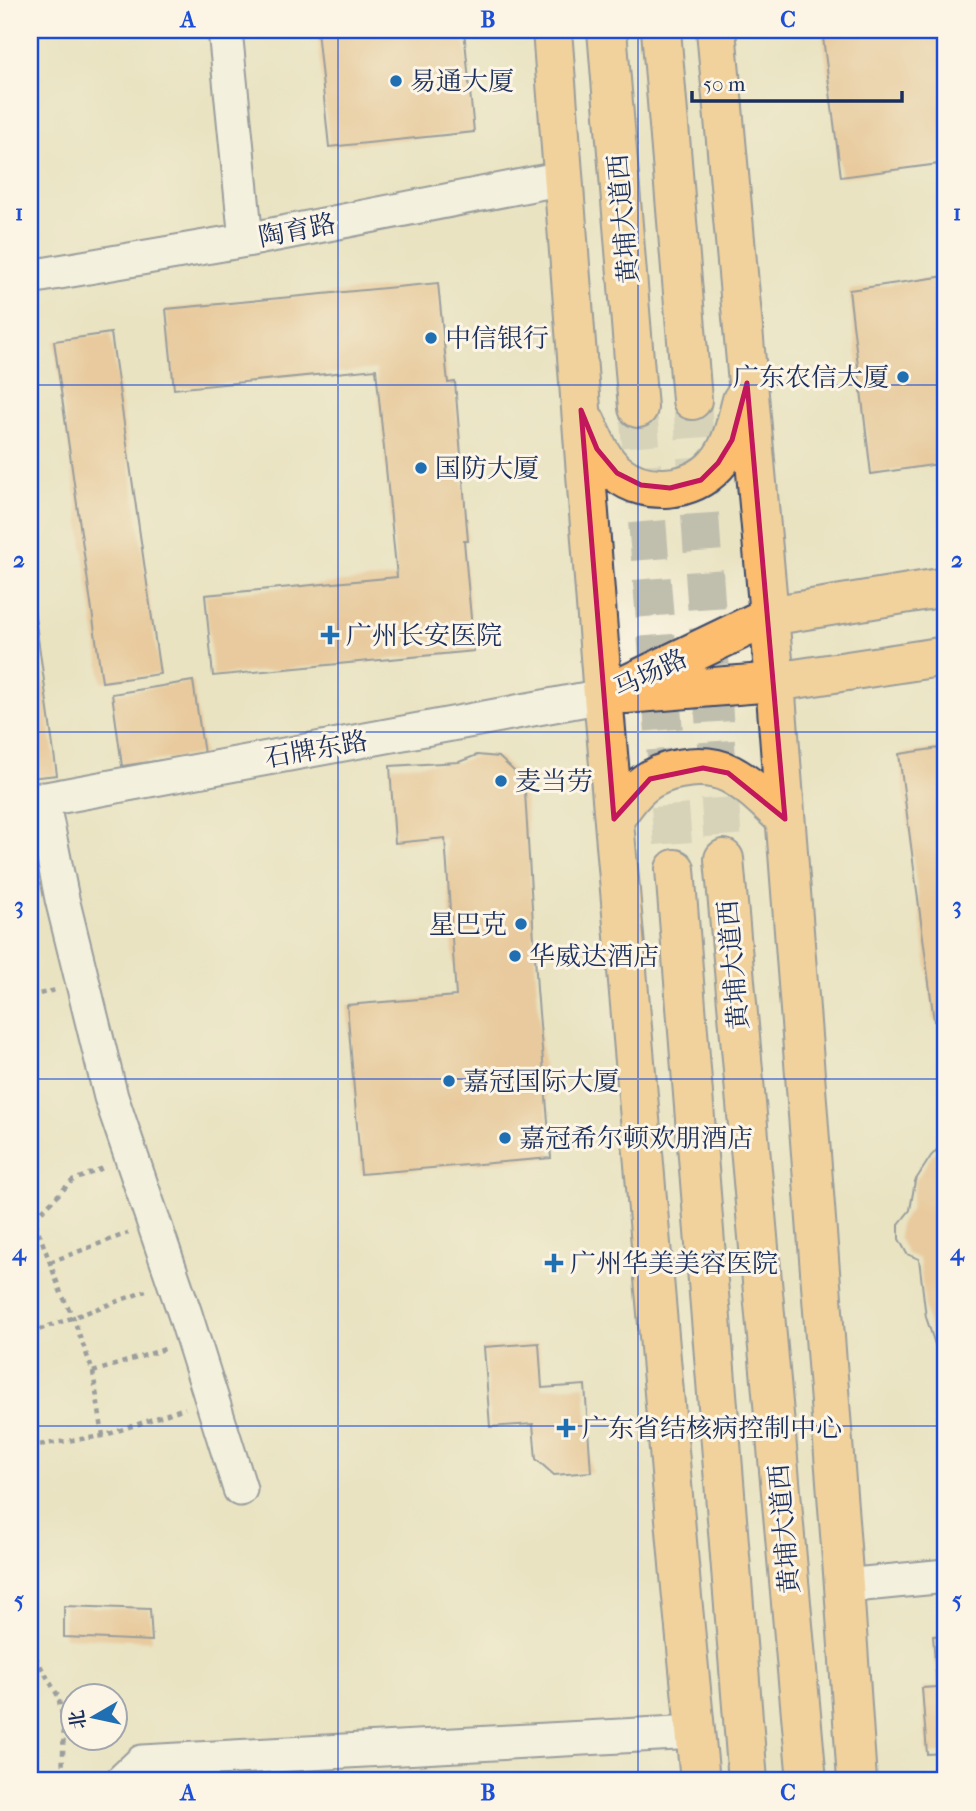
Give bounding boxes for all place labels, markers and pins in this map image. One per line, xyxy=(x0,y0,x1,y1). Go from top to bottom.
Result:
place label: 易通大厦 xyxy=(410,66,514,97)
marker: 易通大厦 xyxy=(388,73,404,89)
place label: 中信银行 xyxy=(445,323,549,354)
marker: 中信银行 xyxy=(423,330,439,346)
place label: 广东农信大厦 xyxy=(733,362,889,393)
marker: 广东农信大厦 xyxy=(895,369,911,385)
place label: 国防大厦 xyxy=(435,453,539,484)
marker: 国防大厦 xyxy=(413,460,429,476)
place label: 广州长安医院 xyxy=(346,620,502,651)
marker: 广州长安医院 xyxy=(320,625,340,645)
place label: 麦当劳 xyxy=(515,766,593,797)
marker: 麦当劳 xyxy=(493,773,509,789)
place label: 星巴克 xyxy=(429,909,507,940)
marker: 星巴克 xyxy=(513,916,529,932)
place label: 华威达酒店 xyxy=(529,941,659,972)
marker: 华威达酒店 xyxy=(507,948,523,964)
place label: 嘉冠国际大厦 xyxy=(463,1066,619,1097)
marker: 嘉冠国际大厦 xyxy=(441,1073,457,1089)
place label: 嘉冠希尔顿欢朋酒店 xyxy=(519,1123,753,1154)
marker: 嘉冠希尔顿欢朋酒店 xyxy=(497,1130,513,1146)
place label: 广州华美美容医院 xyxy=(570,1248,778,1279)
marker: 广州华美美容医院 xyxy=(544,1253,564,1273)
place label: 广东省结核病控制中心 xyxy=(582,1413,842,1444)
marker: 广东省结核病控制中心 xyxy=(556,1418,576,1438)

